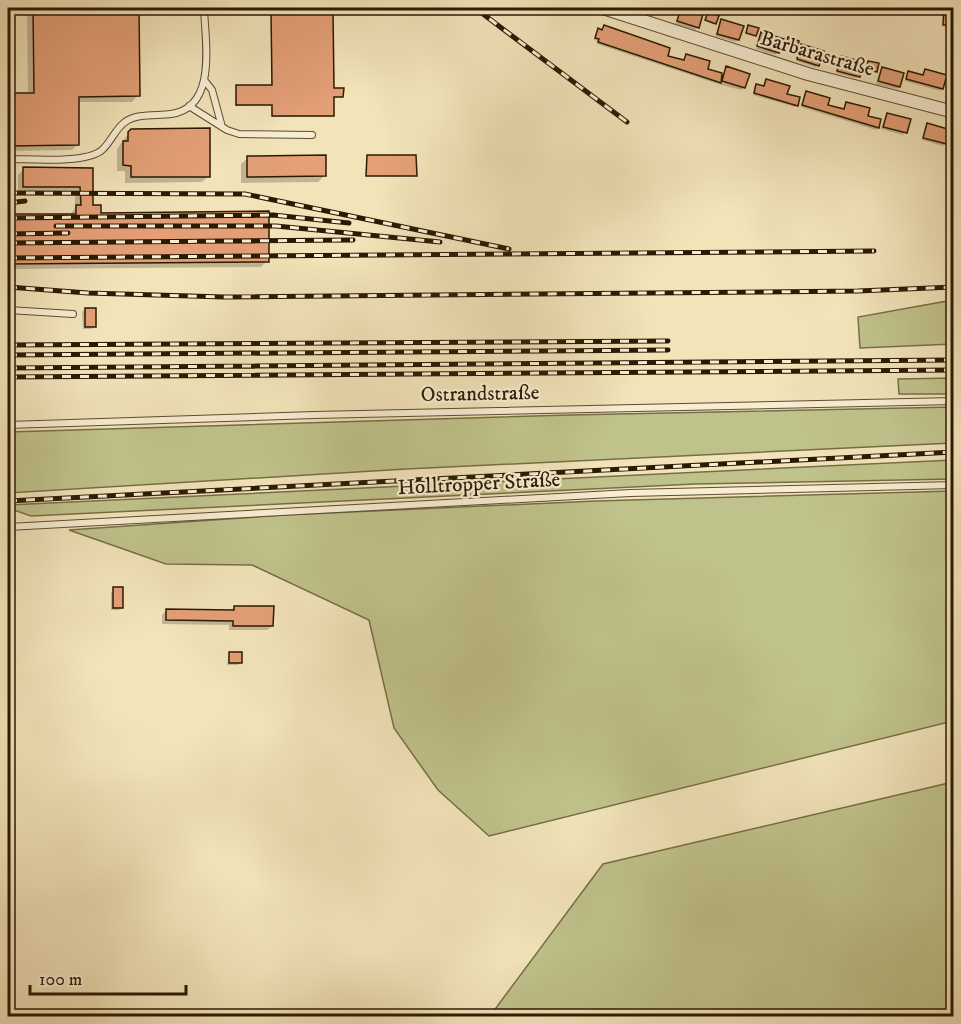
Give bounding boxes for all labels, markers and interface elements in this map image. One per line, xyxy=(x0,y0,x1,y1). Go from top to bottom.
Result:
street label: Barbarastraße xyxy=(757,25,877,83)
street label: Ostrandstraße xyxy=(420,380,540,408)
street label: Holltropper Straße xyxy=(397,467,561,501)
scale bar xyxy=(30,958,186,996)
text: 100 m xyxy=(39,969,82,991)

